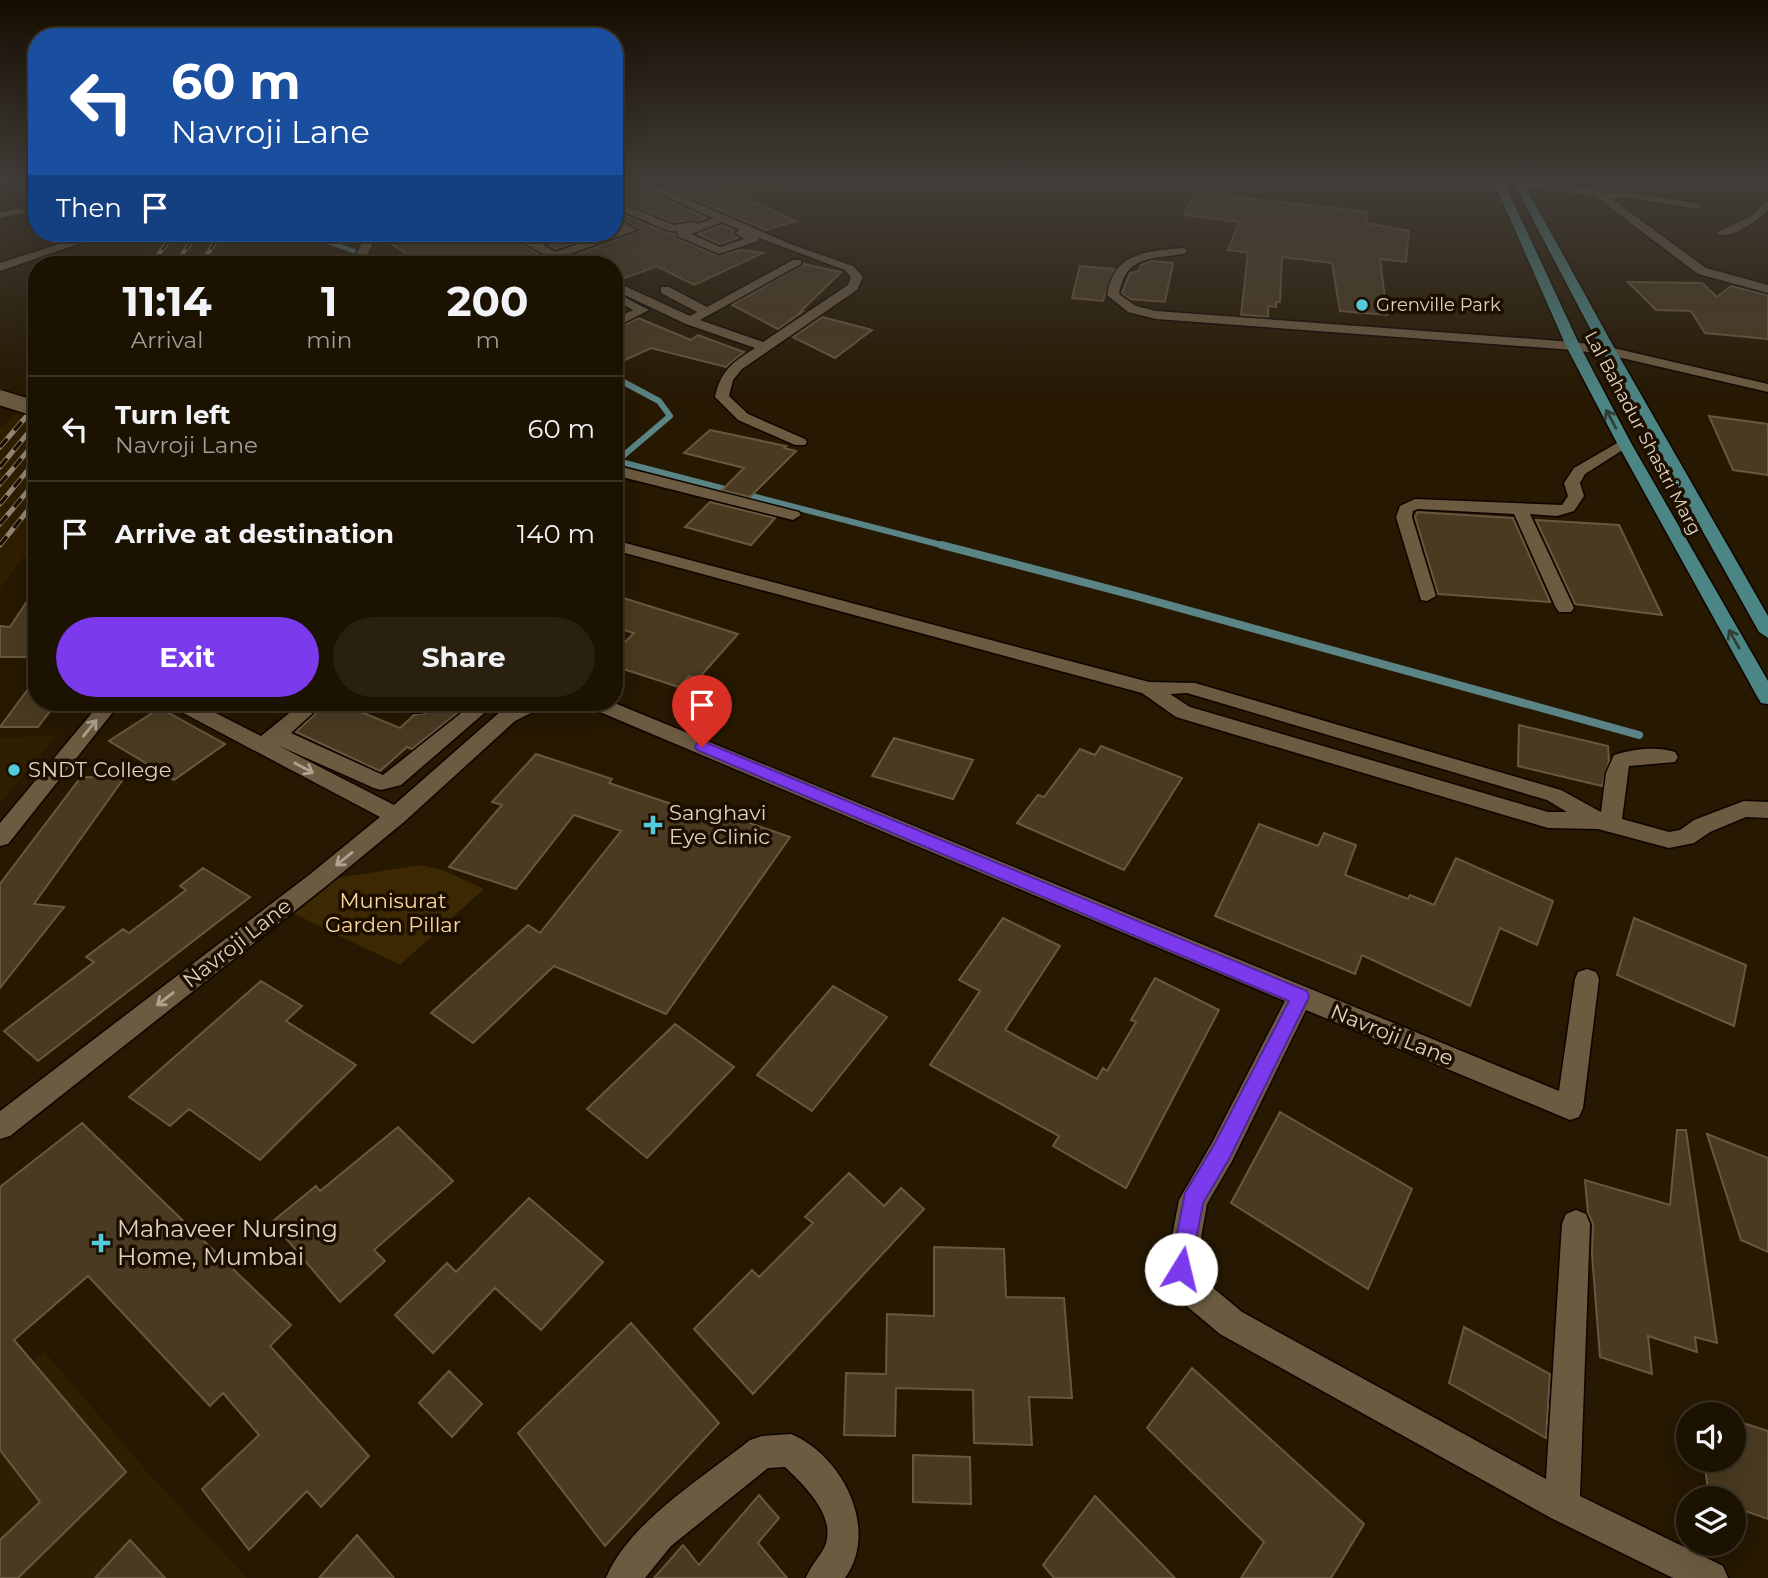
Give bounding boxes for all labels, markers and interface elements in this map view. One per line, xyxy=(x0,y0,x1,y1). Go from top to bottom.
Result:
text: 60 m xyxy=(171,52,301,111)
icon: left xyxy=(56,56,147,147)
text: Navroji Lane xyxy=(171,112,370,151)
icon: arrive xyxy=(136,189,174,227)
text: Then xyxy=(56,192,122,224)
text: 11:14 xyxy=(122,275,212,327)
text: 1 xyxy=(321,275,337,327)
text: 200 xyxy=(447,275,529,327)
place label: Grenville Park xyxy=(1376,294,1501,316)
marker: Grenville Park xyxy=(1354,297,1370,313)
text: Arrival xyxy=(131,326,203,354)
text: min xyxy=(306,326,352,354)
text: m xyxy=(475,326,500,354)
street label: Lal Bahadur Shastri Marg xyxy=(1580,327,1706,539)
text: Turn left xyxy=(115,399,231,431)
one-way arrow xyxy=(1604,409,1618,430)
icon: left xyxy=(56,410,94,448)
text: 60 m xyxy=(528,413,595,445)
text: Navroji Lane xyxy=(115,431,258,459)
icon: arrive xyxy=(56,515,94,553)
text: Arrive at destination xyxy=(115,518,394,550)
text: 140 m xyxy=(517,518,595,550)
button: Exit xyxy=(56,617,319,697)
button: Share xyxy=(333,617,595,697)
one-way arrow xyxy=(1727,629,1741,649)
pin xyxy=(672,675,732,747)
icon: arrive xyxy=(683,686,721,724)
one-way arrow xyxy=(82,720,97,738)
place label: SNDT College xyxy=(28,757,171,782)
marker: SNDT College xyxy=(6,762,22,778)
one-way arrow xyxy=(293,762,314,775)
place label: Sanghavi Eye Clinic xyxy=(669,800,770,849)
marker: Sanghavi Eye Clinic xyxy=(643,815,663,835)
one-way arrow xyxy=(335,851,353,866)
park label: Munisurat Garden Pillar xyxy=(325,888,461,937)
street label: Navroji Lane xyxy=(178,893,296,993)
one-way arrow xyxy=(156,992,174,1007)
street label: Navroji Lane xyxy=(1327,999,1457,1071)
place label: Mahaveer Nursing Home, Mumbai xyxy=(117,1214,338,1271)
position arrow xyxy=(1144,1232,1218,1306)
marker: Mahaveer Nursing Home, Mumbai xyxy=(91,1233,111,1253)
map controls xyxy=(1676,1402,1746,1556)
button: sound xyxy=(1676,1402,1746,1472)
button: layers xyxy=(1676,1486,1746,1556)

